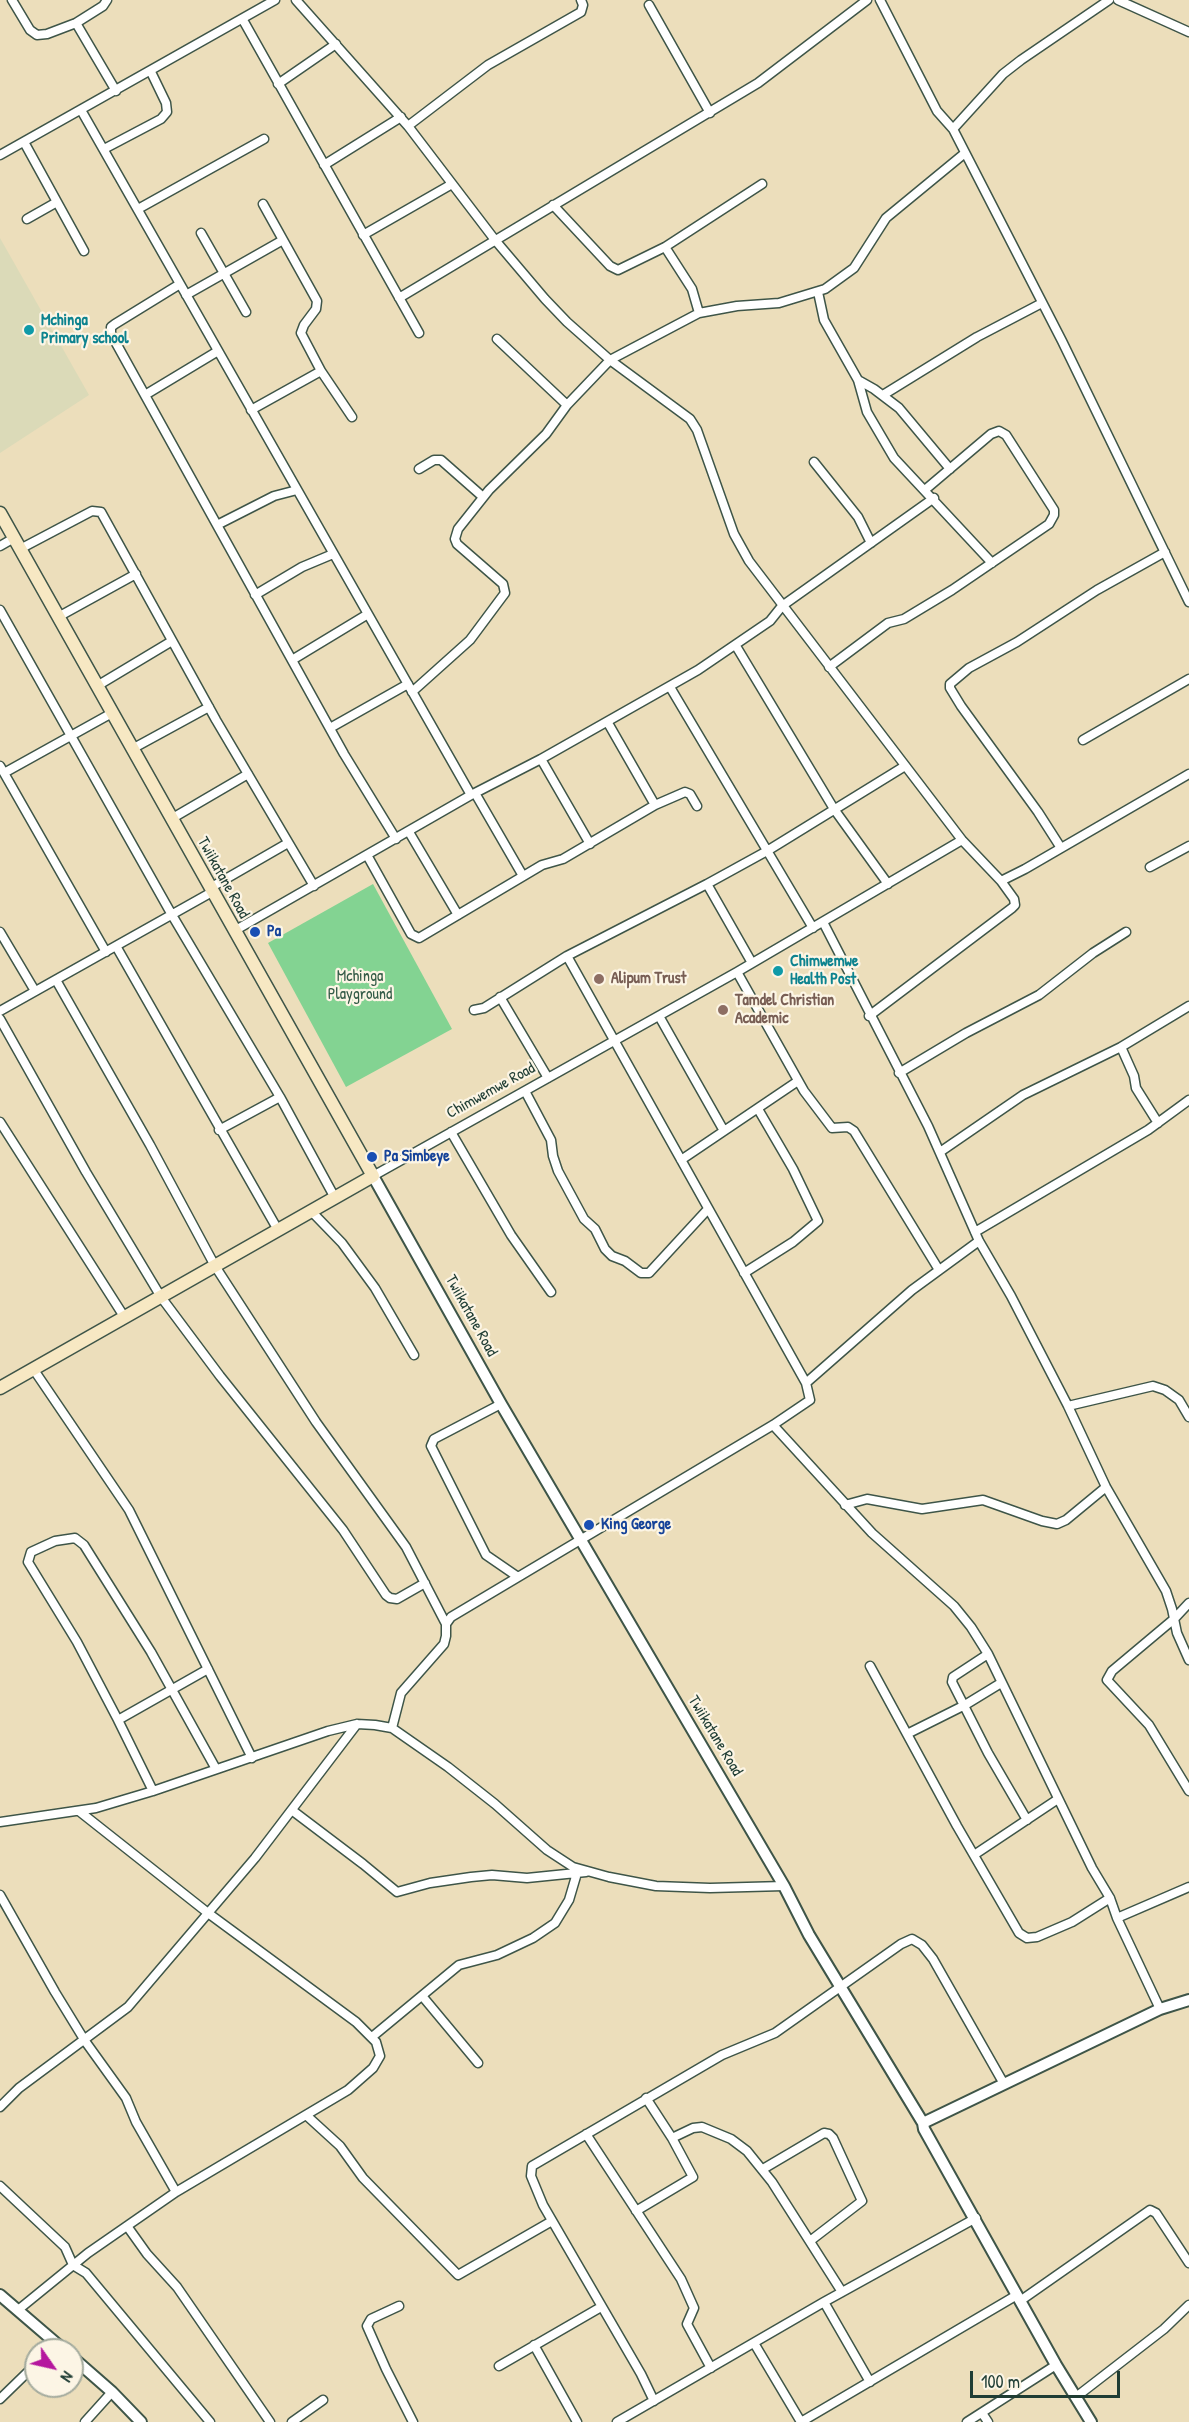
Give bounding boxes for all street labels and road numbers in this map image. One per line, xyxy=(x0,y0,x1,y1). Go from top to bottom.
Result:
street label: Twiikatane Road xyxy=(193,834,253,922)
street label: Chimwemwe Road xyxy=(443,1059,539,1123)
street label: Twiikatane Road xyxy=(441,1272,501,1360)
street label: Twiikatane Road xyxy=(684,1692,746,1780)

